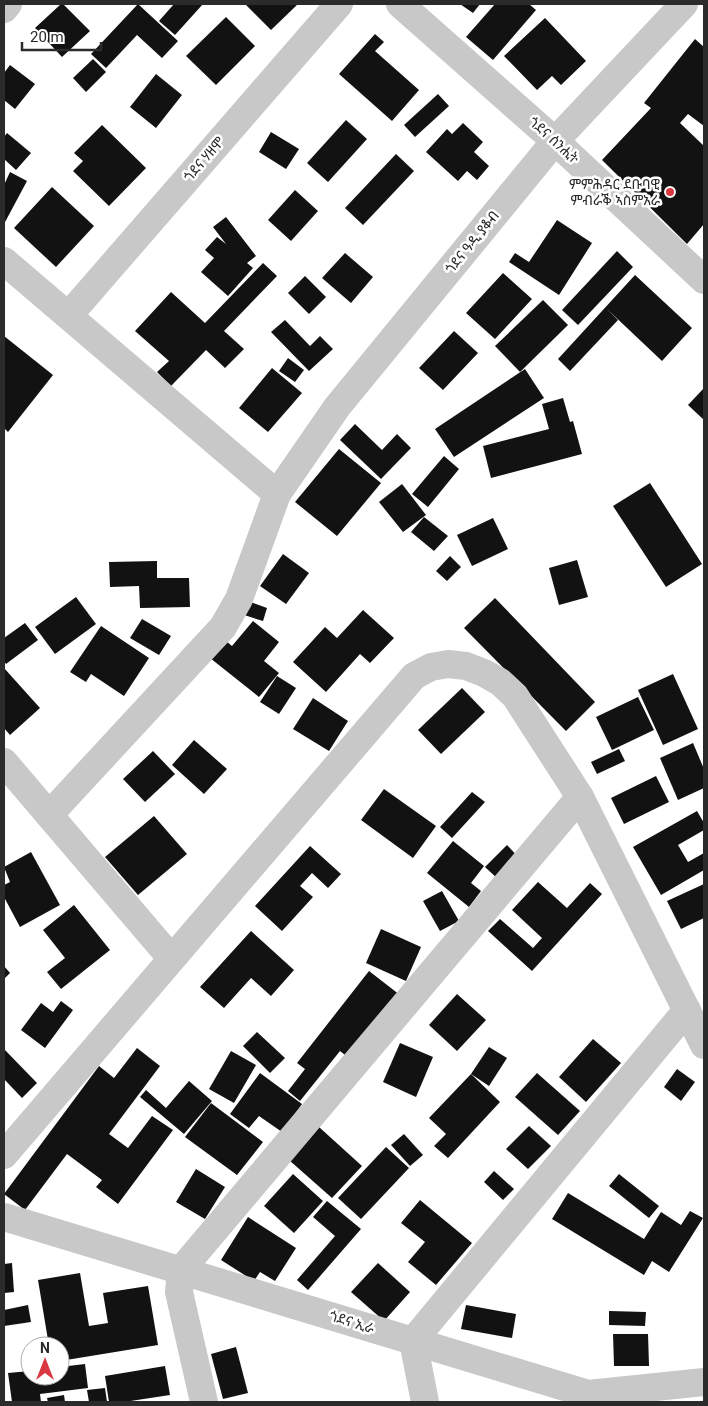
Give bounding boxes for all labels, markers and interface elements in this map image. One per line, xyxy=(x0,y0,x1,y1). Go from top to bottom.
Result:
scale bar xyxy=(22,20,101,52)
text: 20 m xyxy=(30,28,64,46)
street label: ጎደና ሰንሒት xyxy=(526,113,583,167)
street label: ጎደና ሃዘሞ xyxy=(180,134,228,184)
place label: ምምሕዳር ደቡባዊ ምብራቕ ኣስምአራ xyxy=(569,176,661,208)
marker: ምምሕዳር ደቡባዊ ምብራቕ ኣስምአራ xyxy=(664,186,676,198)
street label: ጎደና ዓዲ ያቆብ xyxy=(442,207,502,277)
street label: ጎደና ኢራ xyxy=(328,1308,377,1337)
north arrow xyxy=(20,1336,70,1386)
text: N xyxy=(40,1340,50,1356)

